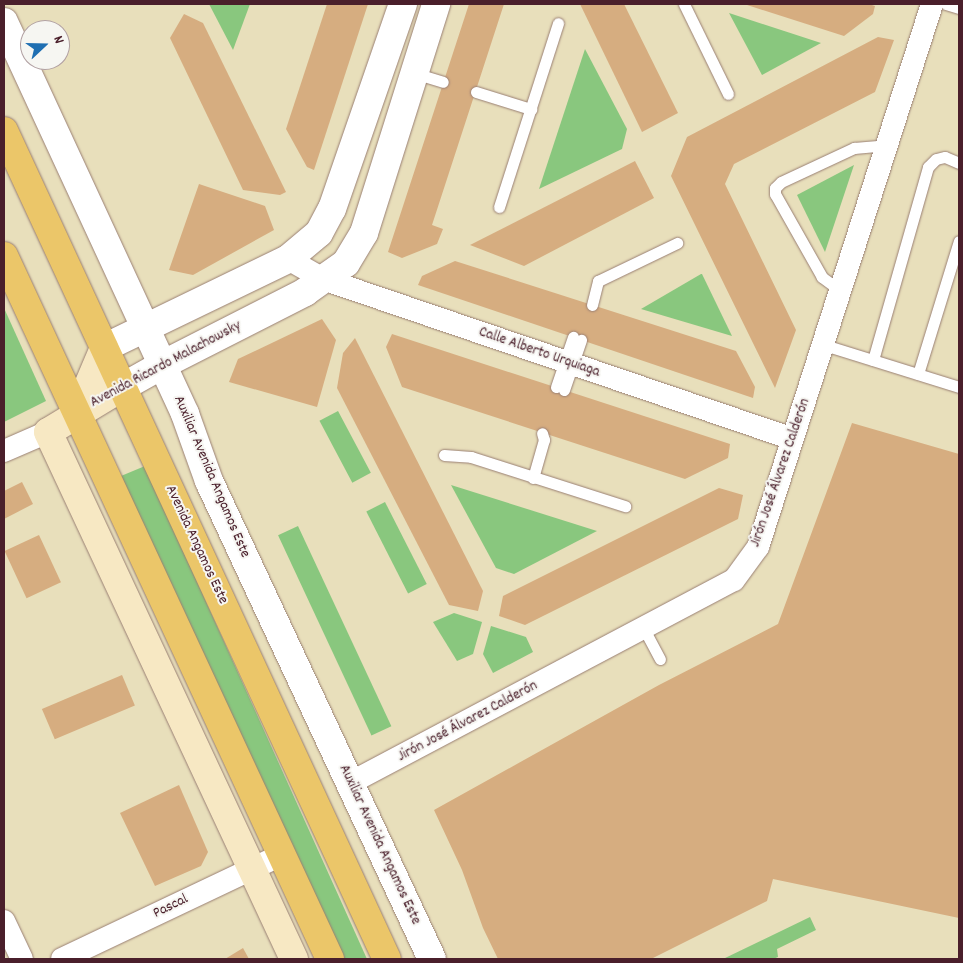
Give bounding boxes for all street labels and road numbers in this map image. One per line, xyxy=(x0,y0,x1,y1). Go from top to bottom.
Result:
street label: Avenida Ricardo Malachowsky xyxy=(87,318,245,412)
street label: Calle Alberto Urquiaga xyxy=(476,324,602,382)
street label: Auxiliar Avenida Angamos Este xyxy=(169,393,253,561)
street label: Jirón José Álvarez Calderón xyxy=(747,396,815,550)
street label: Avenida Angamos Este xyxy=(161,483,231,607)
street label: Jirón José Álvarez Calderón xyxy=(395,677,541,767)
street label: Auxiliar Avenida Angamos Este xyxy=(334,762,424,928)
street label: Pascal xyxy=(151,891,191,923)

